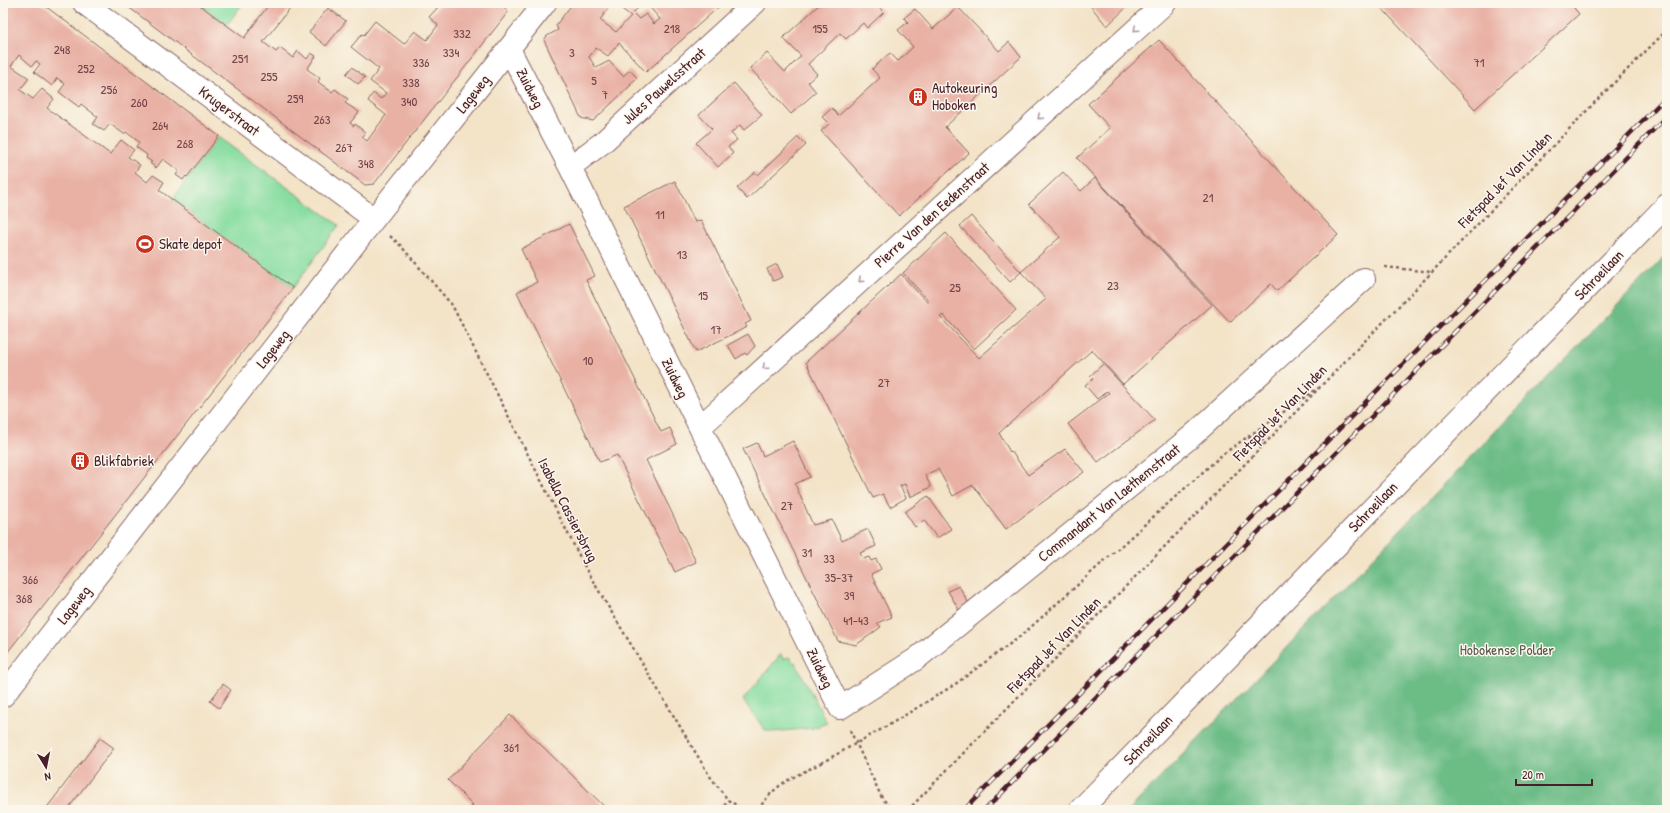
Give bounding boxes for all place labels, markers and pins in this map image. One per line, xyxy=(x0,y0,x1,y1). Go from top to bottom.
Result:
place label: Autokeuring Hoboken xyxy=(932,77,998,115)
building icon: Autokeuring Hoboken xyxy=(907,86,929,108)
sports icon: Skate depot xyxy=(134,233,156,255)
place label: Skate depot xyxy=(159,233,223,254)
building icon: Blikfabriek xyxy=(69,450,91,472)
place label: Blikfabriek xyxy=(94,450,154,471)

